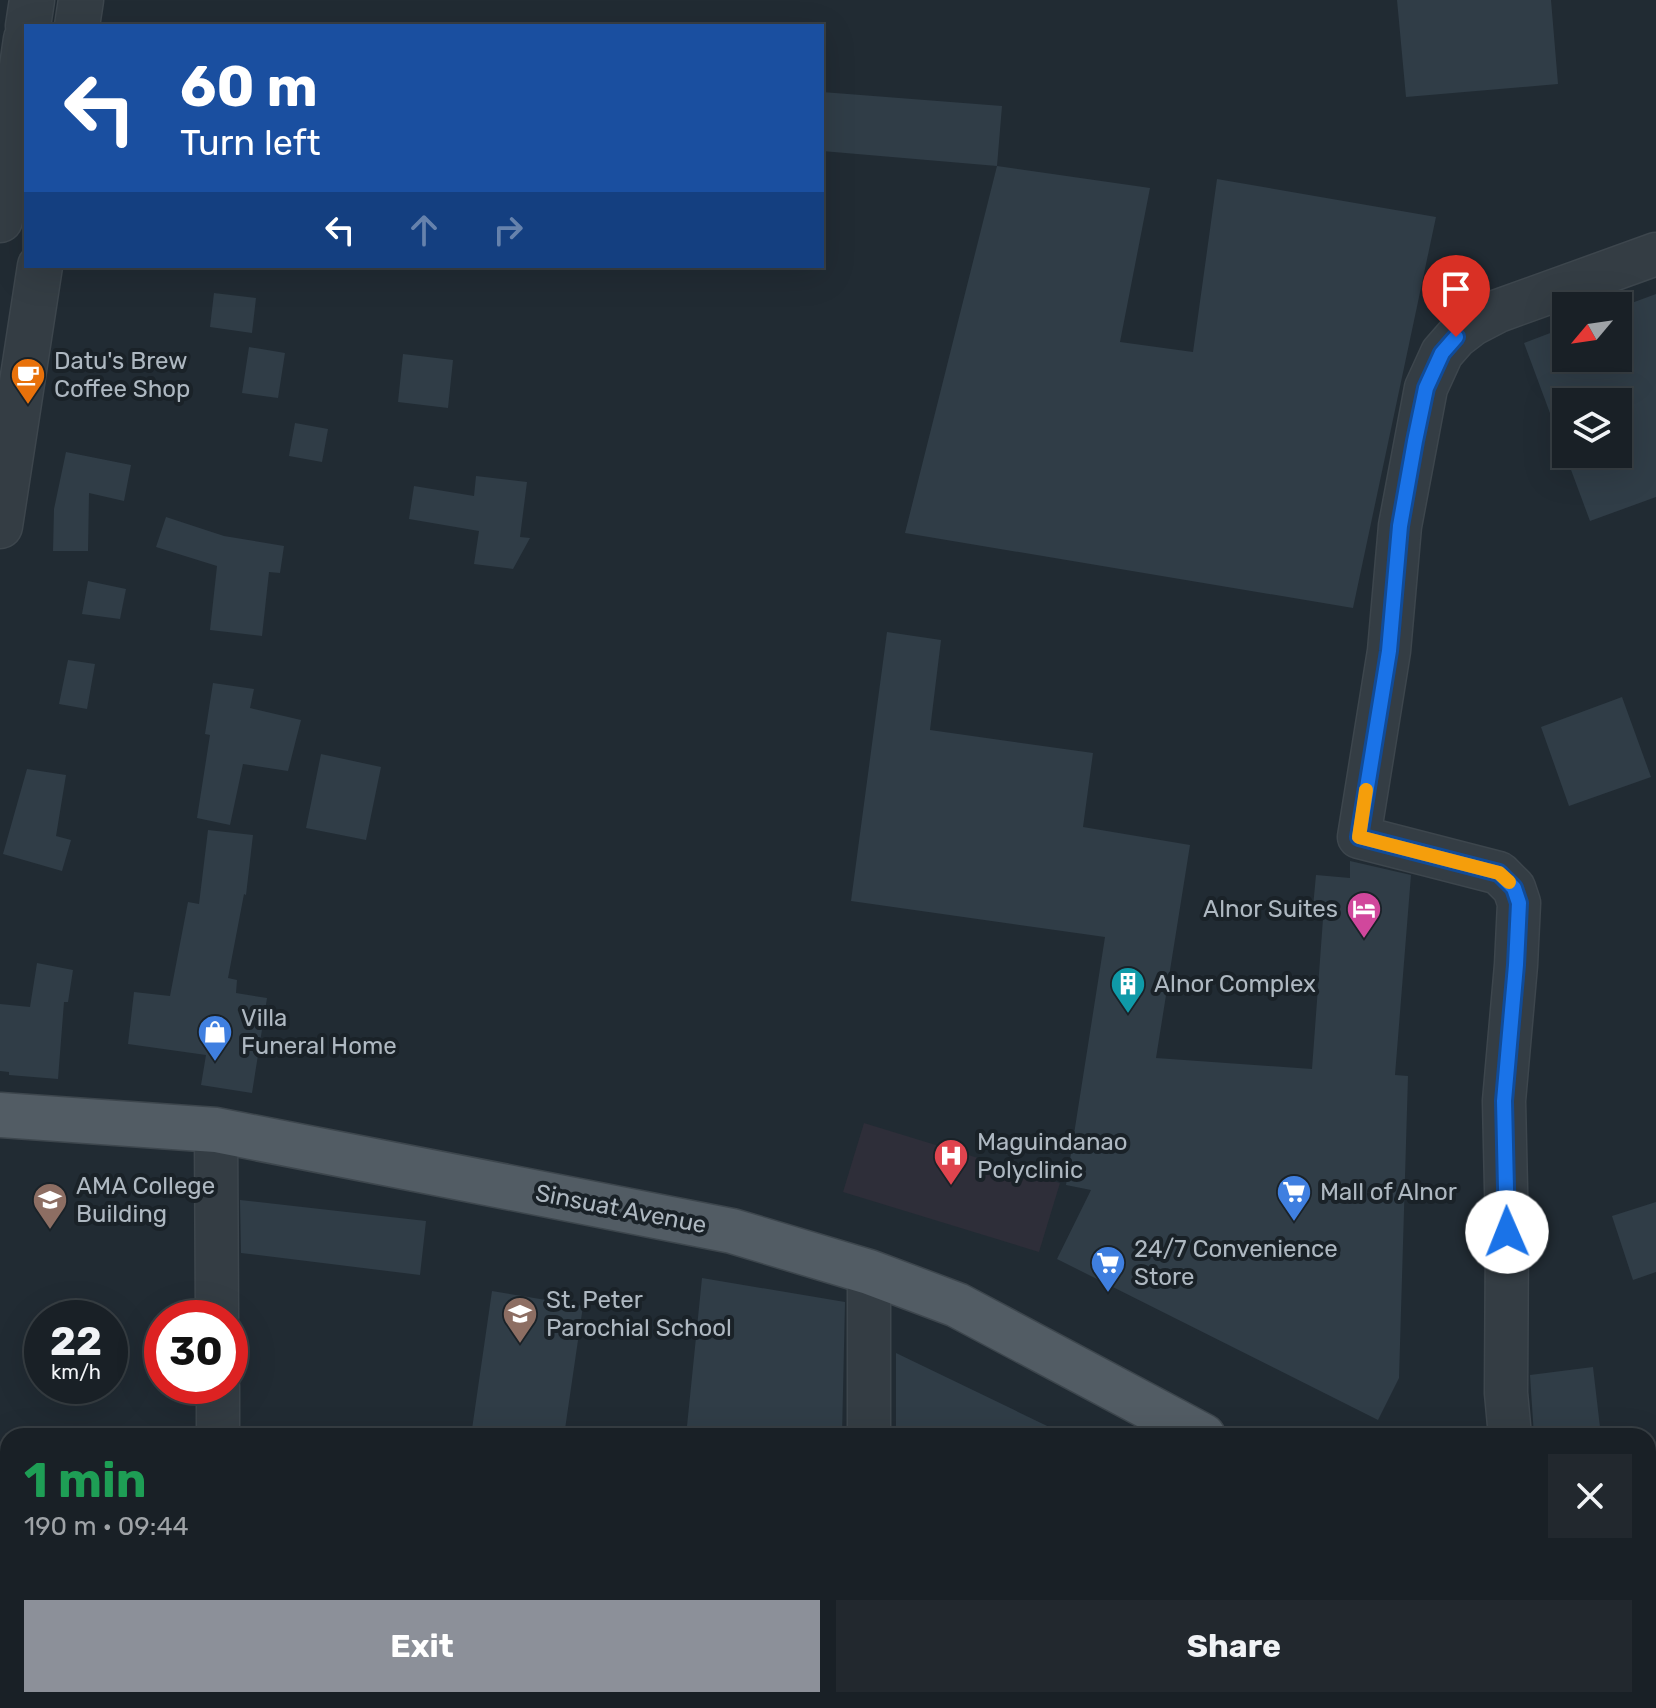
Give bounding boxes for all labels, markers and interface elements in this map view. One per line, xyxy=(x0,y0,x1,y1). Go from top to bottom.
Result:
text: 60 m xyxy=(180,54,318,120)
icon: left xyxy=(48,56,152,160)
text: Turn left xyxy=(180,121,321,164)
icon: left xyxy=(318,208,362,252)
icon: ahead xyxy=(402,208,446,252)
icon: right xyxy=(486,208,530,252)
pin xyxy=(1422,255,1490,337)
icon: arrive xyxy=(1434,267,1478,311)
north arrow xyxy=(1552,292,1632,372)
map controls xyxy=(1552,292,1632,468)
place label: Datu's Brew Coffee Shop xyxy=(54,347,190,403)
cafe icon: Datu's Brew Coffee Shop xyxy=(9,356,47,406)
button: layers xyxy=(1552,388,1632,468)
hotel icon: Alnor Suites xyxy=(1345,890,1383,940)
place label: Alnor Suites xyxy=(1203,895,1338,923)
building icon: Alnor Complex xyxy=(1109,965,1147,1015)
place label: Alnor Complex xyxy=(1154,970,1316,998)
place label: Villa Funeral Home xyxy=(241,1004,397,1060)
shop icon: Villa Funeral Home xyxy=(196,1013,234,1063)
place label: Maguindanao Polyclinic xyxy=(977,1128,1128,1184)
hospital icon: Maguindanao Polyclinic xyxy=(932,1137,970,1187)
place label: AMA College Building xyxy=(76,1172,215,1228)
supermarket icon: Mall of Alnor xyxy=(1275,1173,1313,1223)
place label: Mall of Alnor xyxy=(1320,1178,1457,1206)
street label: Sinsuat Avenue xyxy=(533,1179,709,1239)
school or university icon: AMA College Building xyxy=(31,1181,69,1231)
position arrow xyxy=(1465,1190,1549,1274)
place label: 24/7 Convenience Store xyxy=(1134,1235,1338,1291)
supermarket icon: 24/7 Convenience Store xyxy=(1089,1244,1127,1294)
place label: St. Peter Parochial School xyxy=(546,1286,732,1342)
school or university icon: St. Peter Parochial School xyxy=(501,1295,539,1345)
speed limit sign: 30 xyxy=(144,1300,248,1404)
text: 22 xyxy=(50,1318,102,1365)
text: km/h xyxy=(51,1360,101,1384)
text: 1 min xyxy=(24,1452,147,1509)
button: close xyxy=(1548,1454,1632,1538)
text: 190 m · 09:44 xyxy=(24,1511,189,1542)
button: Exit xyxy=(24,1600,820,1692)
button: Share xyxy=(836,1600,1632,1692)

